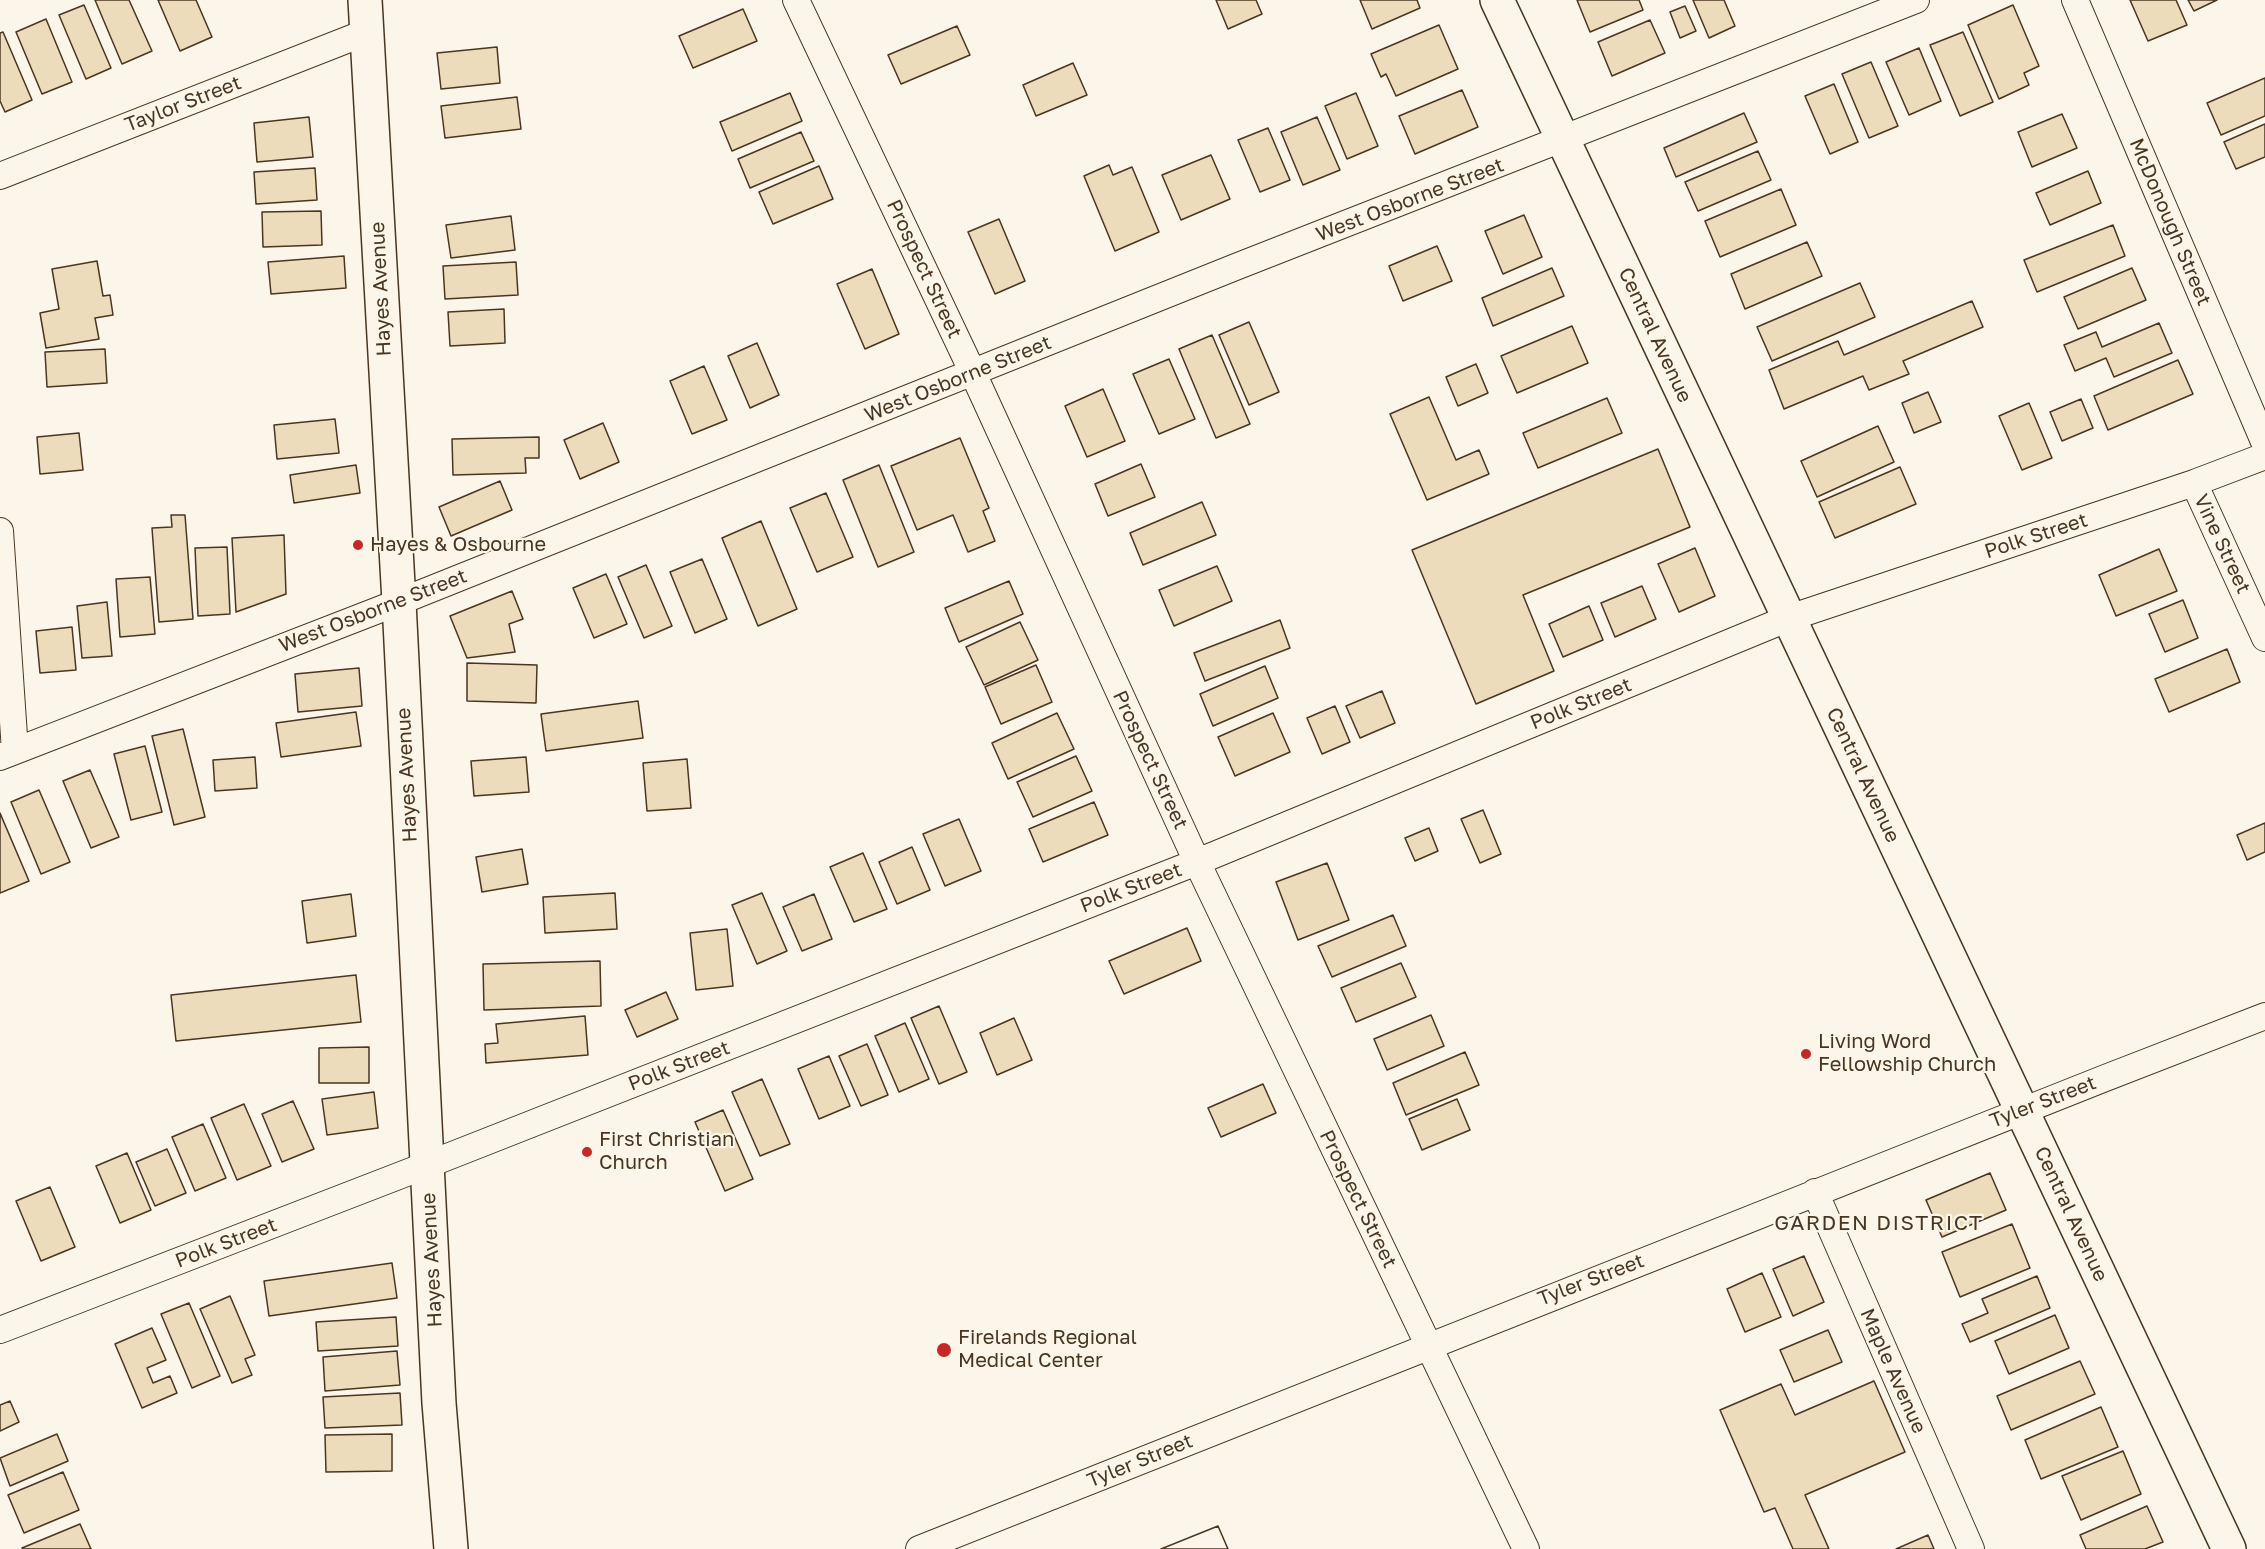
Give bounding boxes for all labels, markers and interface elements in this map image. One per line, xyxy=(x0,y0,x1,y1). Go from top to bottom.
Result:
street label: Taylor Street xyxy=(121,71,245,137)
street label: McDonough Street xyxy=(2124,135,2216,309)
street label: West Osborne Street xyxy=(1313,153,1507,247)
street label: Prospect Street xyxy=(881,196,967,342)
street label: Hayes Avenue xyxy=(365,221,397,357)
street label: Central Avenue xyxy=(1613,264,1697,406)
street label: West Osborne Street xyxy=(861,331,1055,427)
street label: Vine Street xyxy=(2189,491,2255,597)
street label: Polk Street xyxy=(1982,508,2090,564)
place label: Hayes & Osbourne xyxy=(370,533,546,557)
marker: Hayes & Osbourne xyxy=(351,538,365,552)
street label: West Osborne Street xyxy=(276,564,470,658)
street label: Polk Street xyxy=(1527,673,1635,735)
street label: Prospect Street xyxy=(1107,687,1193,833)
street label: Central Avenue xyxy=(1821,704,1905,846)
street label: Hayes Avenue xyxy=(391,707,423,843)
street label: Polk Street xyxy=(1077,858,1185,918)
place label: Living Word Fellowship Church xyxy=(1818,1030,1996,1077)
street label: Polk Street xyxy=(625,1036,733,1096)
marker: Living Word Fellowship Church xyxy=(1799,1047,1813,1061)
street label: Tyler Street xyxy=(1987,1071,2099,1133)
street label: Prospect Street xyxy=(1314,1126,1402,1272)
place label: First Christian Church xyxy=(599,1128,734,1175)
street label: Central Avenue xyxy=(2029,1143,2113,1285)
marker: First Christian Church xyxy=(580,1145,594,1159)
street label: Hayes Avenue xyxy=(416,1192,448,1328)
district label: GARDEN DISTRICT xyxy=(1774,1210,1984,1236)
street label: Polk Street xyxy=(172,1213,280,1273)
street label: Tyler Street xyxy=(1535,1249,1647,1311)
street label: Maple Avenue xyxy=(1855,1305,1931,1437)
place label: Firelands Regional Medical Center xyxy=(958,1326,1137,1373)
marker: Firelands Regional Medical Center xyxy=(935,1341,953,1359)
street label: Tyler Street xyxy=(1084,1429,1196,1493)

